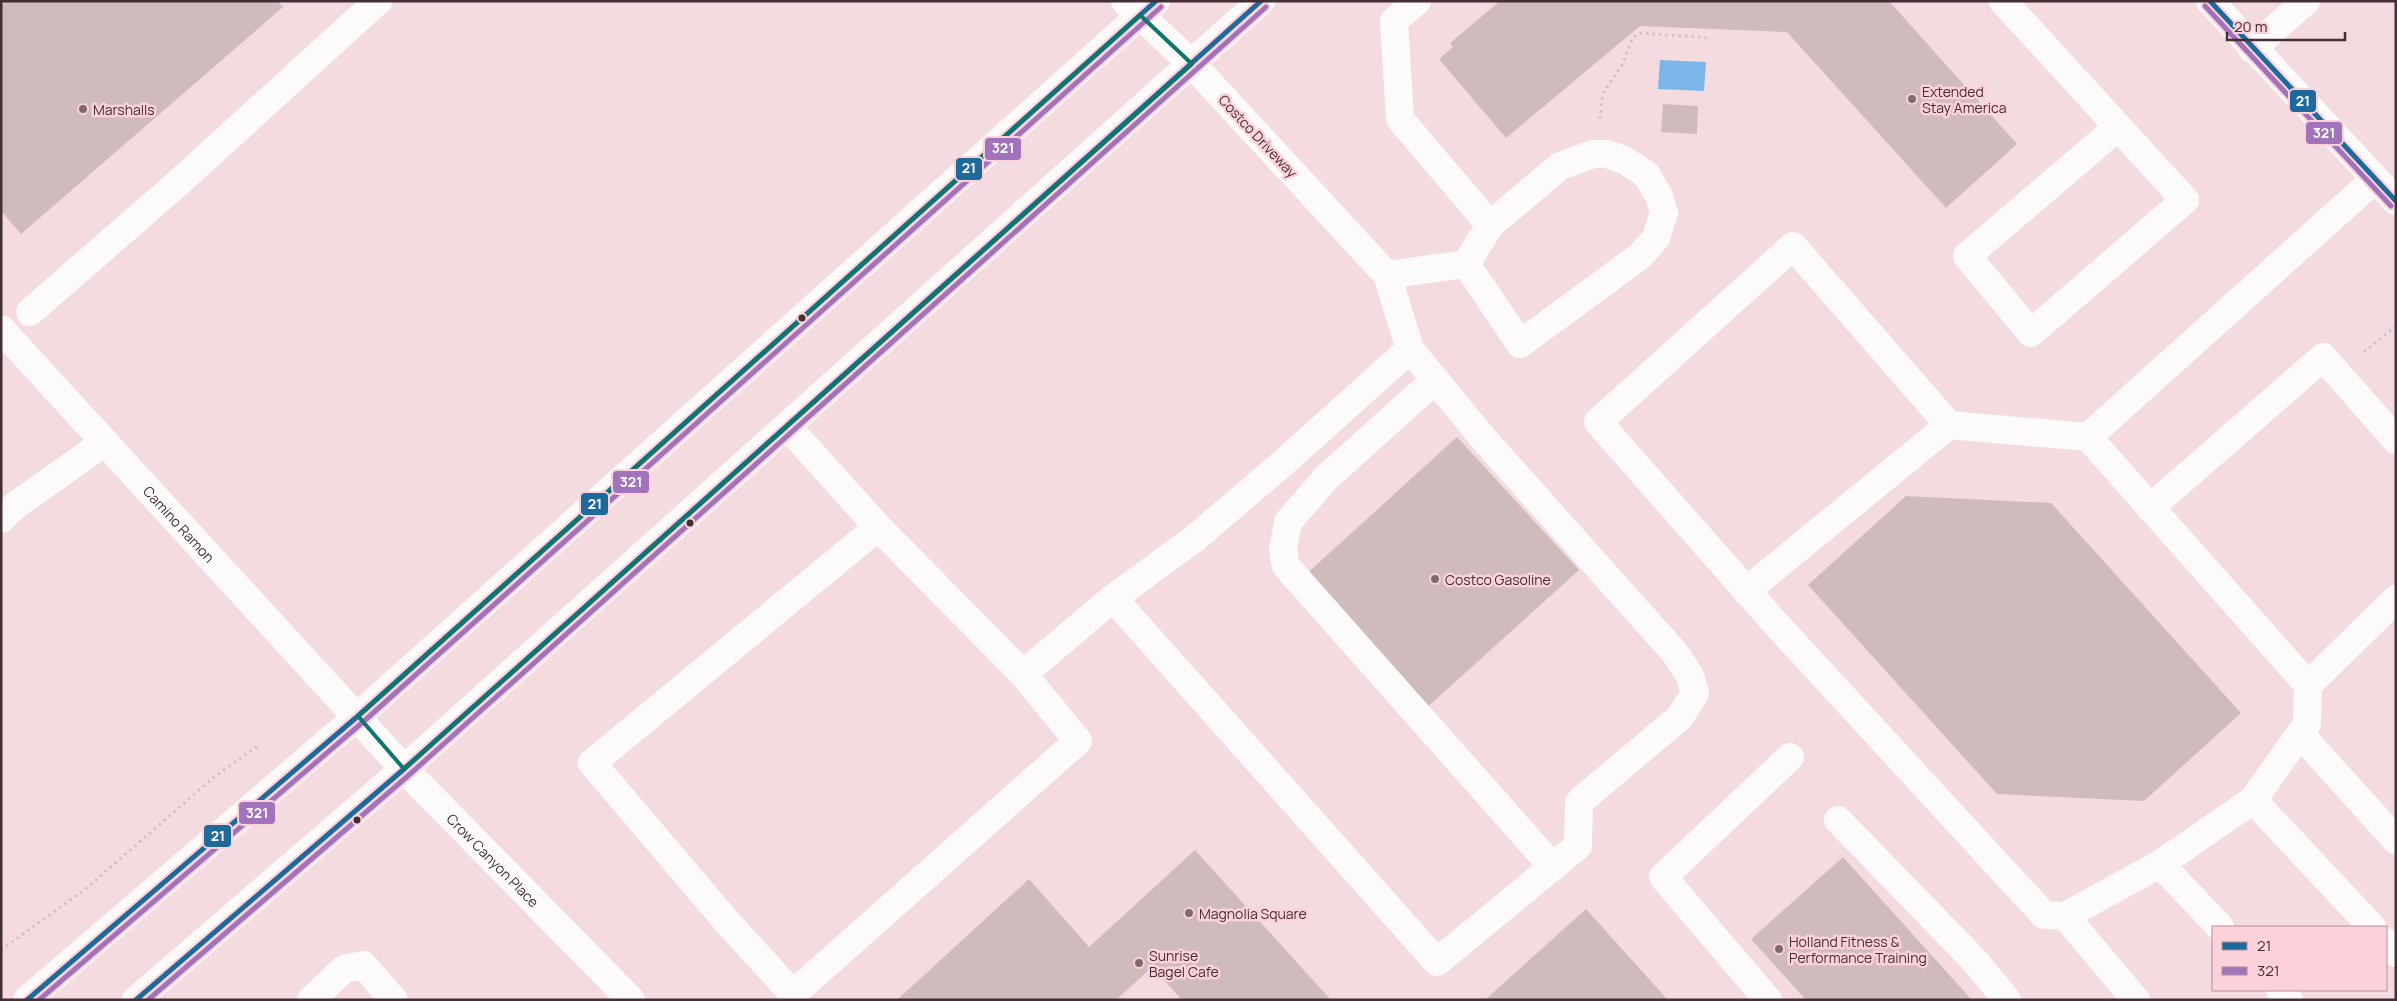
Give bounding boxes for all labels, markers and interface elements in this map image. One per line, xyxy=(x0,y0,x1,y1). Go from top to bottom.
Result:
scale bar xyxy=(2227,10,2344,42)
text: 20 m xyxy=(2234,16,2267,37)
place label: Extended Stay America xyxy=(1922,82,2006,117)
line badge: 21 xyxy=(2289,89,2317,113)
street label: Costco Driveway xyxy=(1215,90,1302,182)
text: 21 xyxy=(2296,91,2310,110)
marker: Extended Stay America xyxy=(1906,93,1918,105)
place label: Marshalls xyxy=(93,100,155,119)
marker: Marshalls xyxy=(77,103,89,115)
line badge: 321 xyxy=(2305,121,2343,145)
text: 321 xyxy=(2313,123,2335,142)
line badge: 321 xyxy=(984,137,1022,161)
text: 321 xyxy=(992,138,1014,157)
line badge: 21 xyxy=(955,157,983,181)
text: 21 xyxy=(962,158,976,177)
unlabelled marker xyxy=(797,313,807,323)
line badge: 321 xyxy=(612,470,650,494)
text: 321 xyxy=(620,472,642,491)
street label: Camino Ramon xyxy=(139,481,219,566)
line badge: 21 xyxy=(580,492,609,516)
text: 21 xyxy=(588,494,602,513)
unlabelled marker xyxy=(685,518,695,528)
place label: Costco Gasoline xyxy=(1445,570,1551,589)
marker: Costco Gasoline xyxy=(1429,573,1441,585)
line badge: 321 xyxy=(238,801,276,825)
text: 321 xyxy=(246,803,268,822)
street label: Crow Canyon Place xyxy=(443,809,544,911)
unlabelled marker xyxy=(352,815,362,825)
line badge: 21 xyxy=(203,824,232,848)
text: 21 xyxy=(211,826,225,845)
place label: Magnolia Square xyxy=(1199,904,1307,923)
marker: Magnolia Square xyxy=(1183,907,1195,919)
legend xyxy=(2212,926,2387,991)
place label: Holland Fitness & Performance Training xyxy=(1789,932,1927,967)
text: 21 xyxy=(2257,935,2271,956)
marker: Holland Fitness & Performance Training xyxy=(1773,943,1785,955)
place label: Sunrise Bagel Cafe xyxy=(1149,946,1219,981)
marker: Sunrise Bagel Cafe xyxy=(1133,957,1145,969)
text: 321 xyxy=(2257,960,2280,981)

